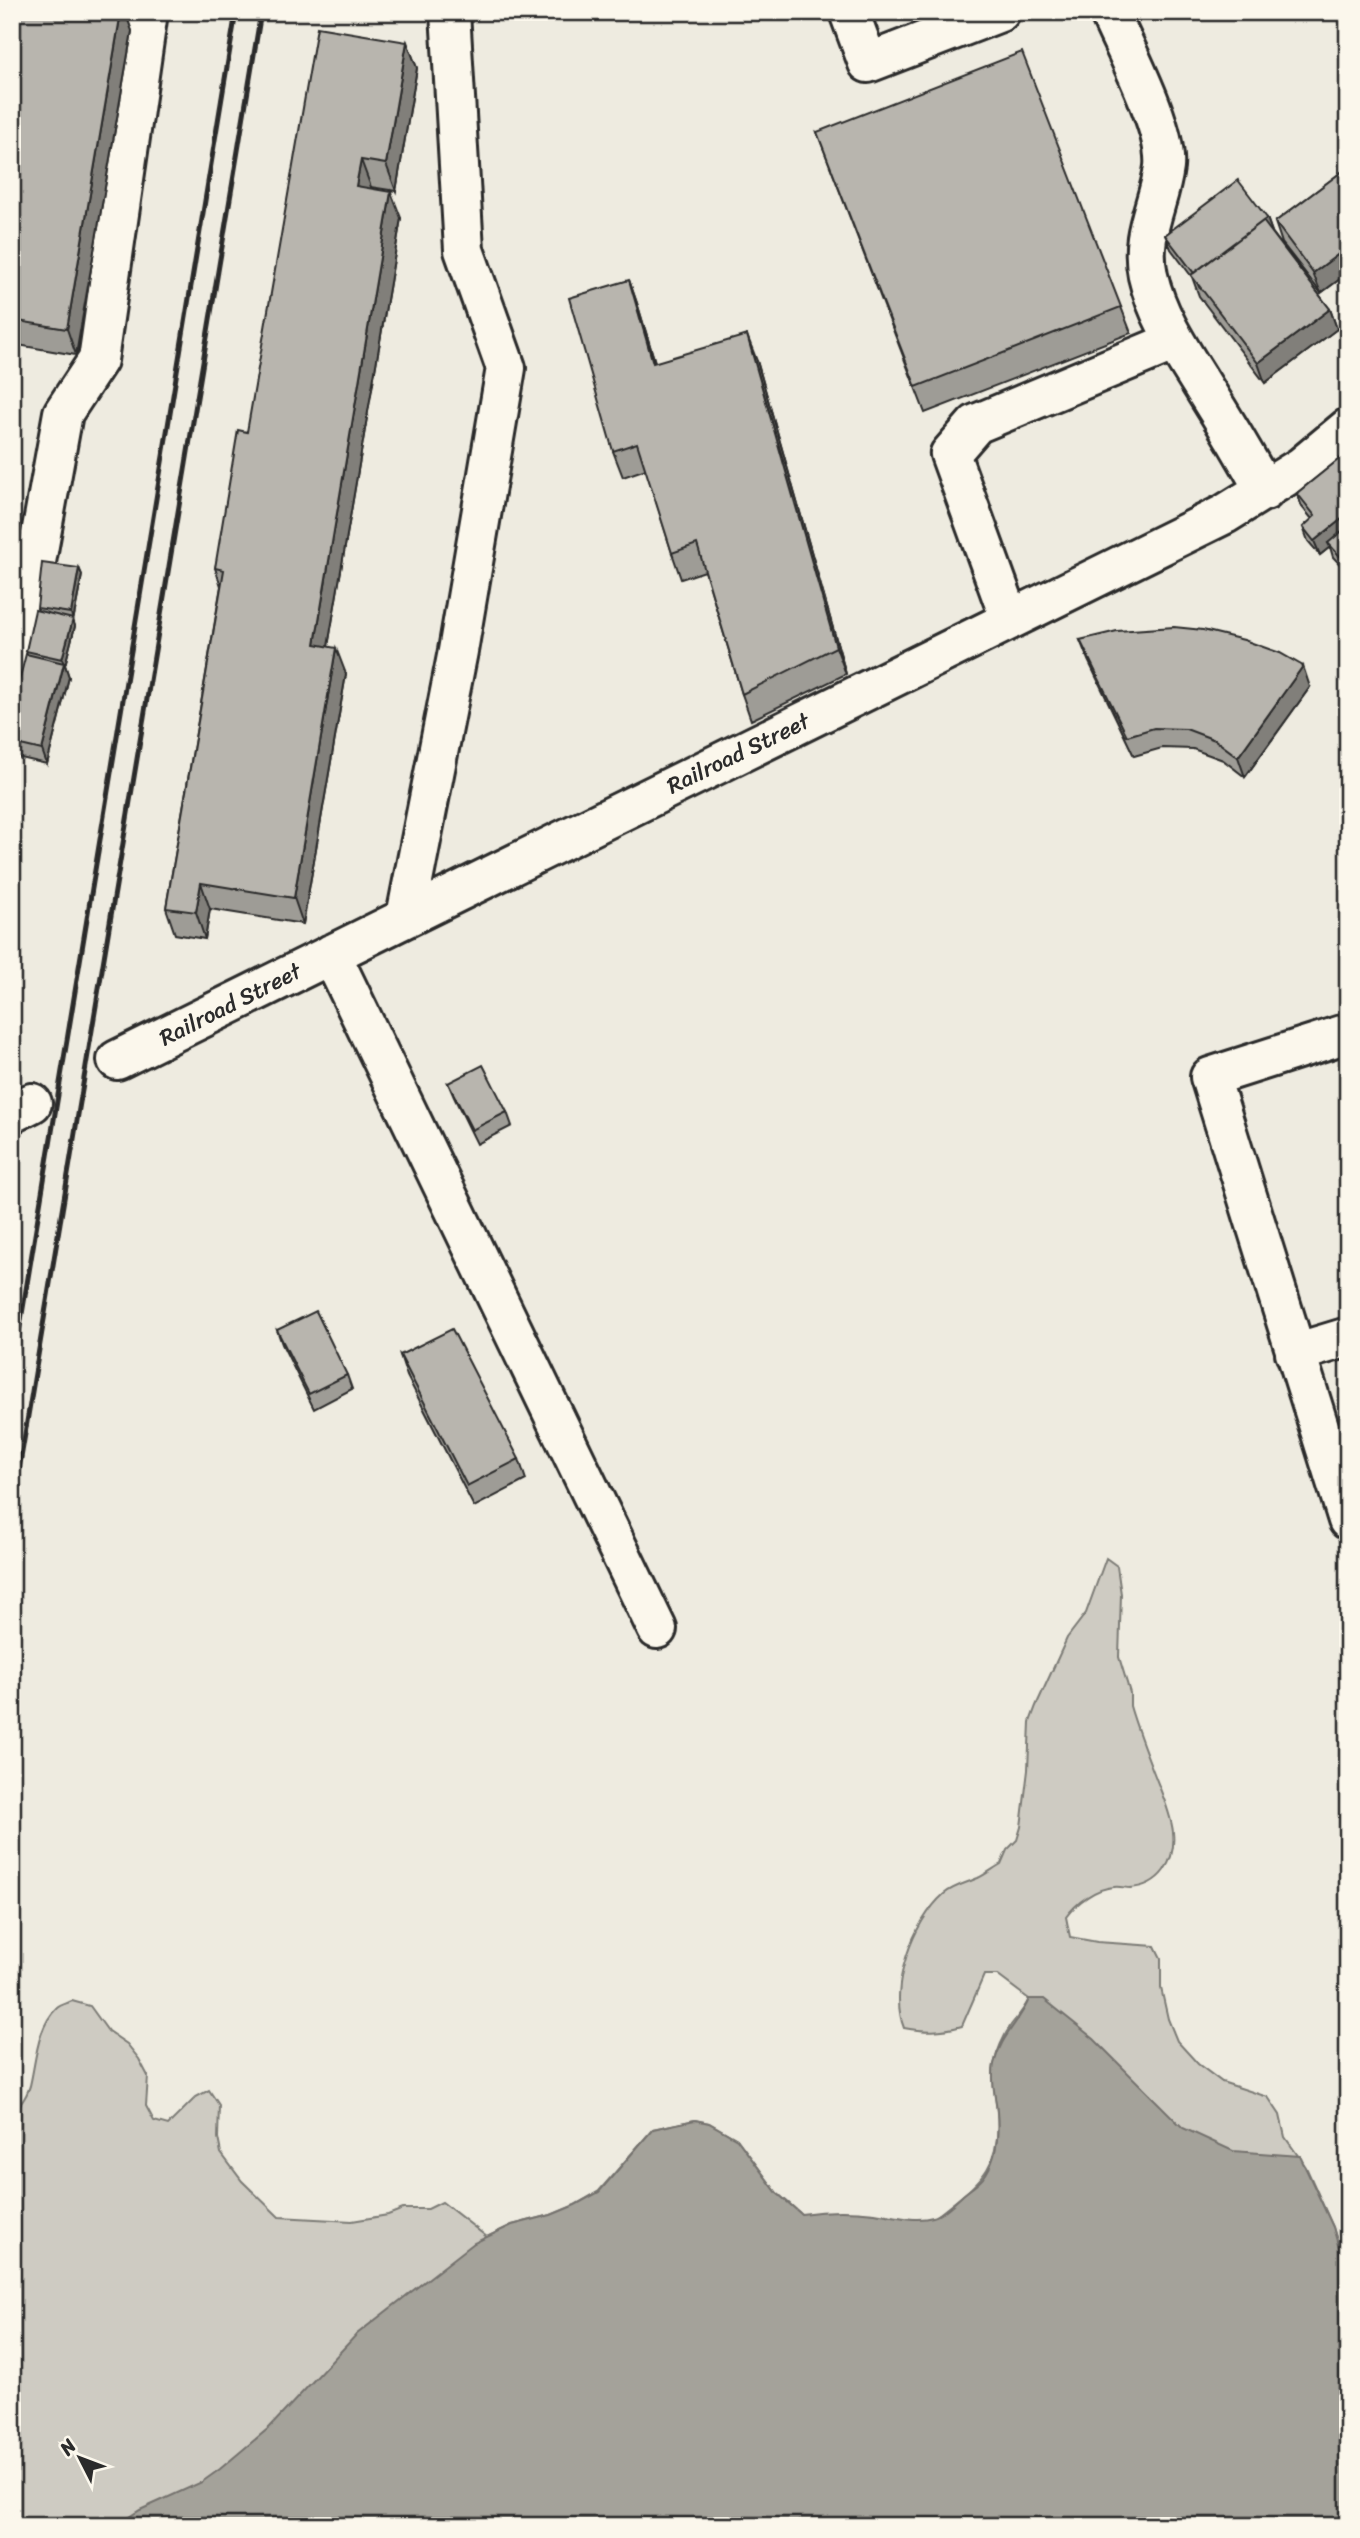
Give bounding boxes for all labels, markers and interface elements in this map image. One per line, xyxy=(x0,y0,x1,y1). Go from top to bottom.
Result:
street label: Railroad Street xyxy=(660,700,818,806)
street label: Railroad Street xyxy=(152,950,310,1058)
north arrow xyxy=(46,2422,116,2492)
text: N xyxy=(50,2430,85,2464)

